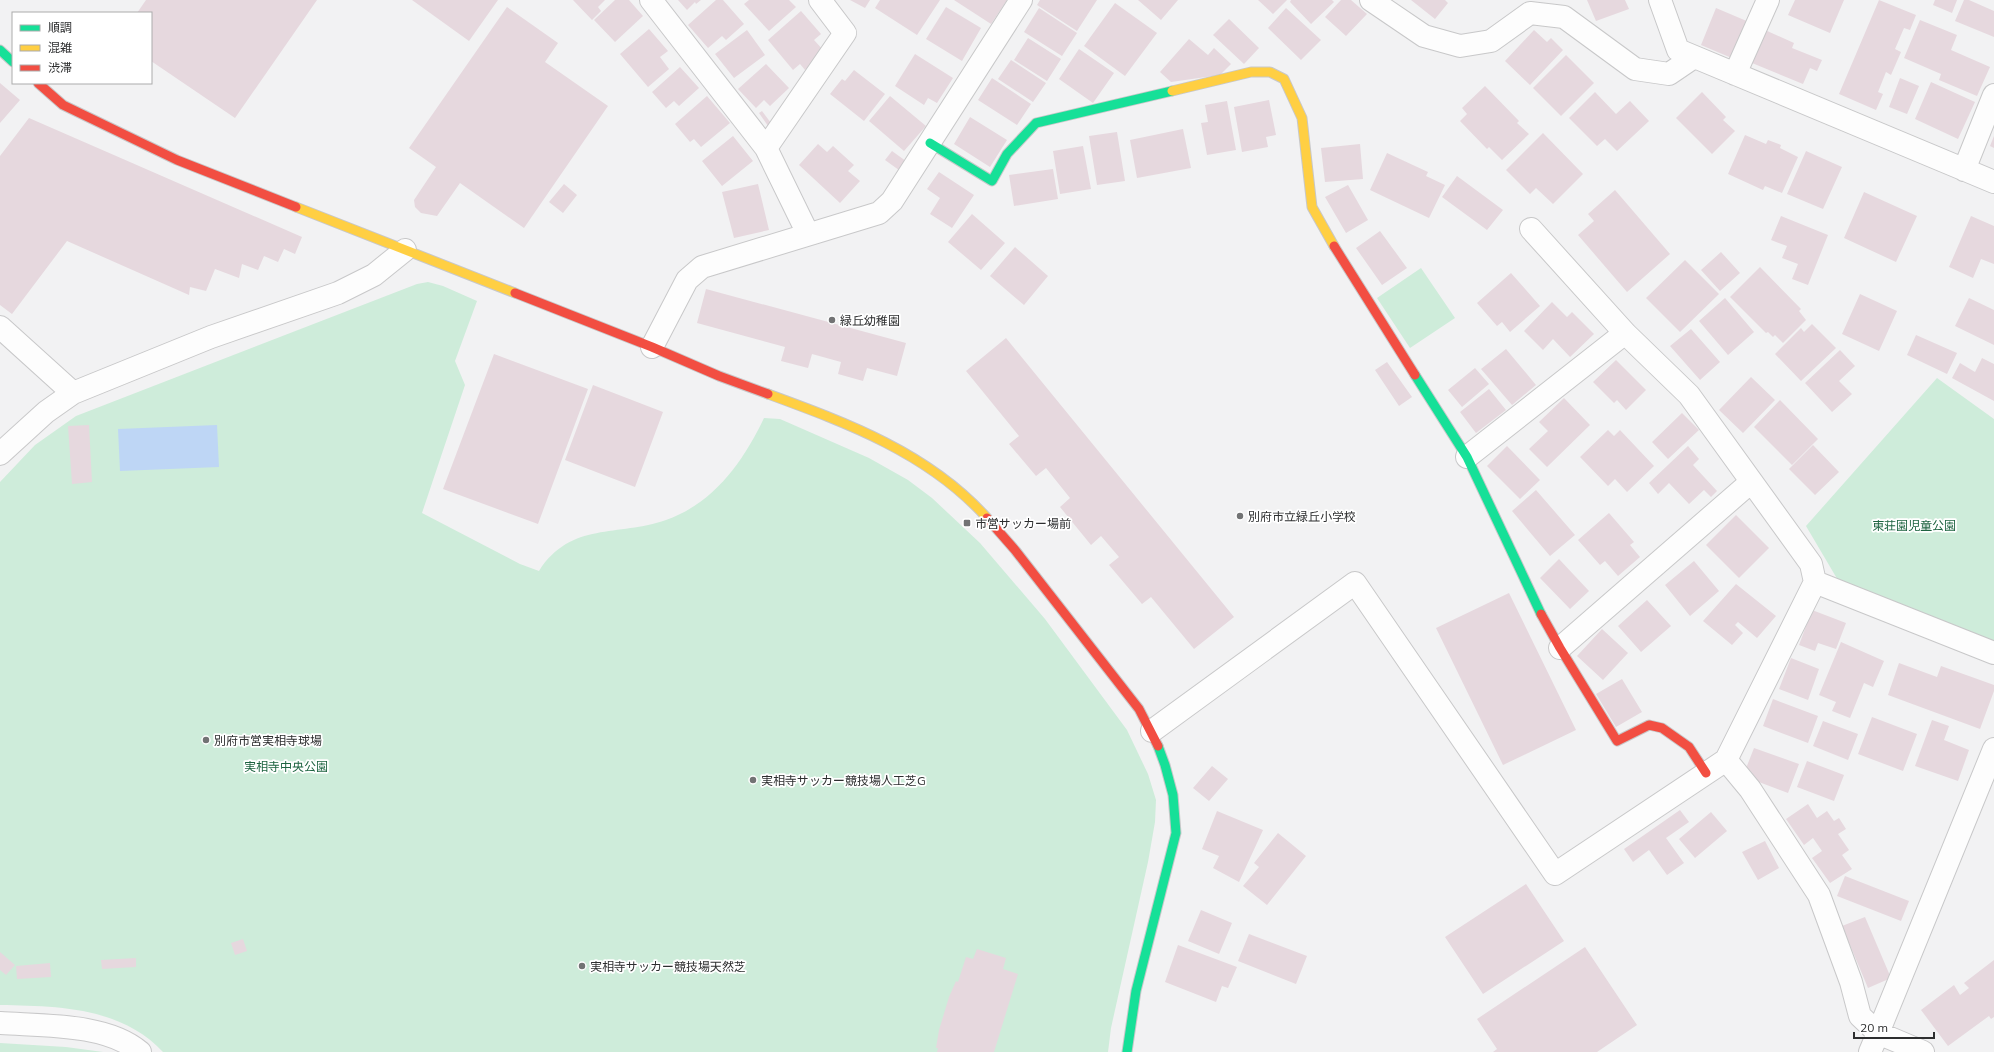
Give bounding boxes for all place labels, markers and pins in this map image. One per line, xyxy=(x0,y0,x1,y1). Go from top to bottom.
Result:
place label: 緑丘幼稚園 xyxy=(840,313,900,328)
marker: 緑丘幼稚園 xyxy=(827,315,837,325)
place label: 別府市立緑丘小学校 xyxy=(1248,509,1356,524)
marker: 別府市立緑丘小学校 xyxy=(1235,511,1245,521)
place label: 市営サッカー場前 xyxy=(975,516,1071,531)
marker: 市営サッカー場前 xyxy=(962,518,972,528)
place label: 別府市営実相寺球場 xyxy=(214,733,322,748)
marker: 別府市営実相寺球場 xyxy=(201,735,211,745)
place label: 実相寺サッカー競技場人工芝G xyxy=(761,773,926,788)
marker: 実相寺サッカー競技場人工芝G xyxy=(748,775,758,785)
place label: 実相寺サッカー競技場天然芝 xyxy=(590,959,746,974)
marker: 実相寺サッカー競技場天然芝 xyxy=(577,961,587,971)

